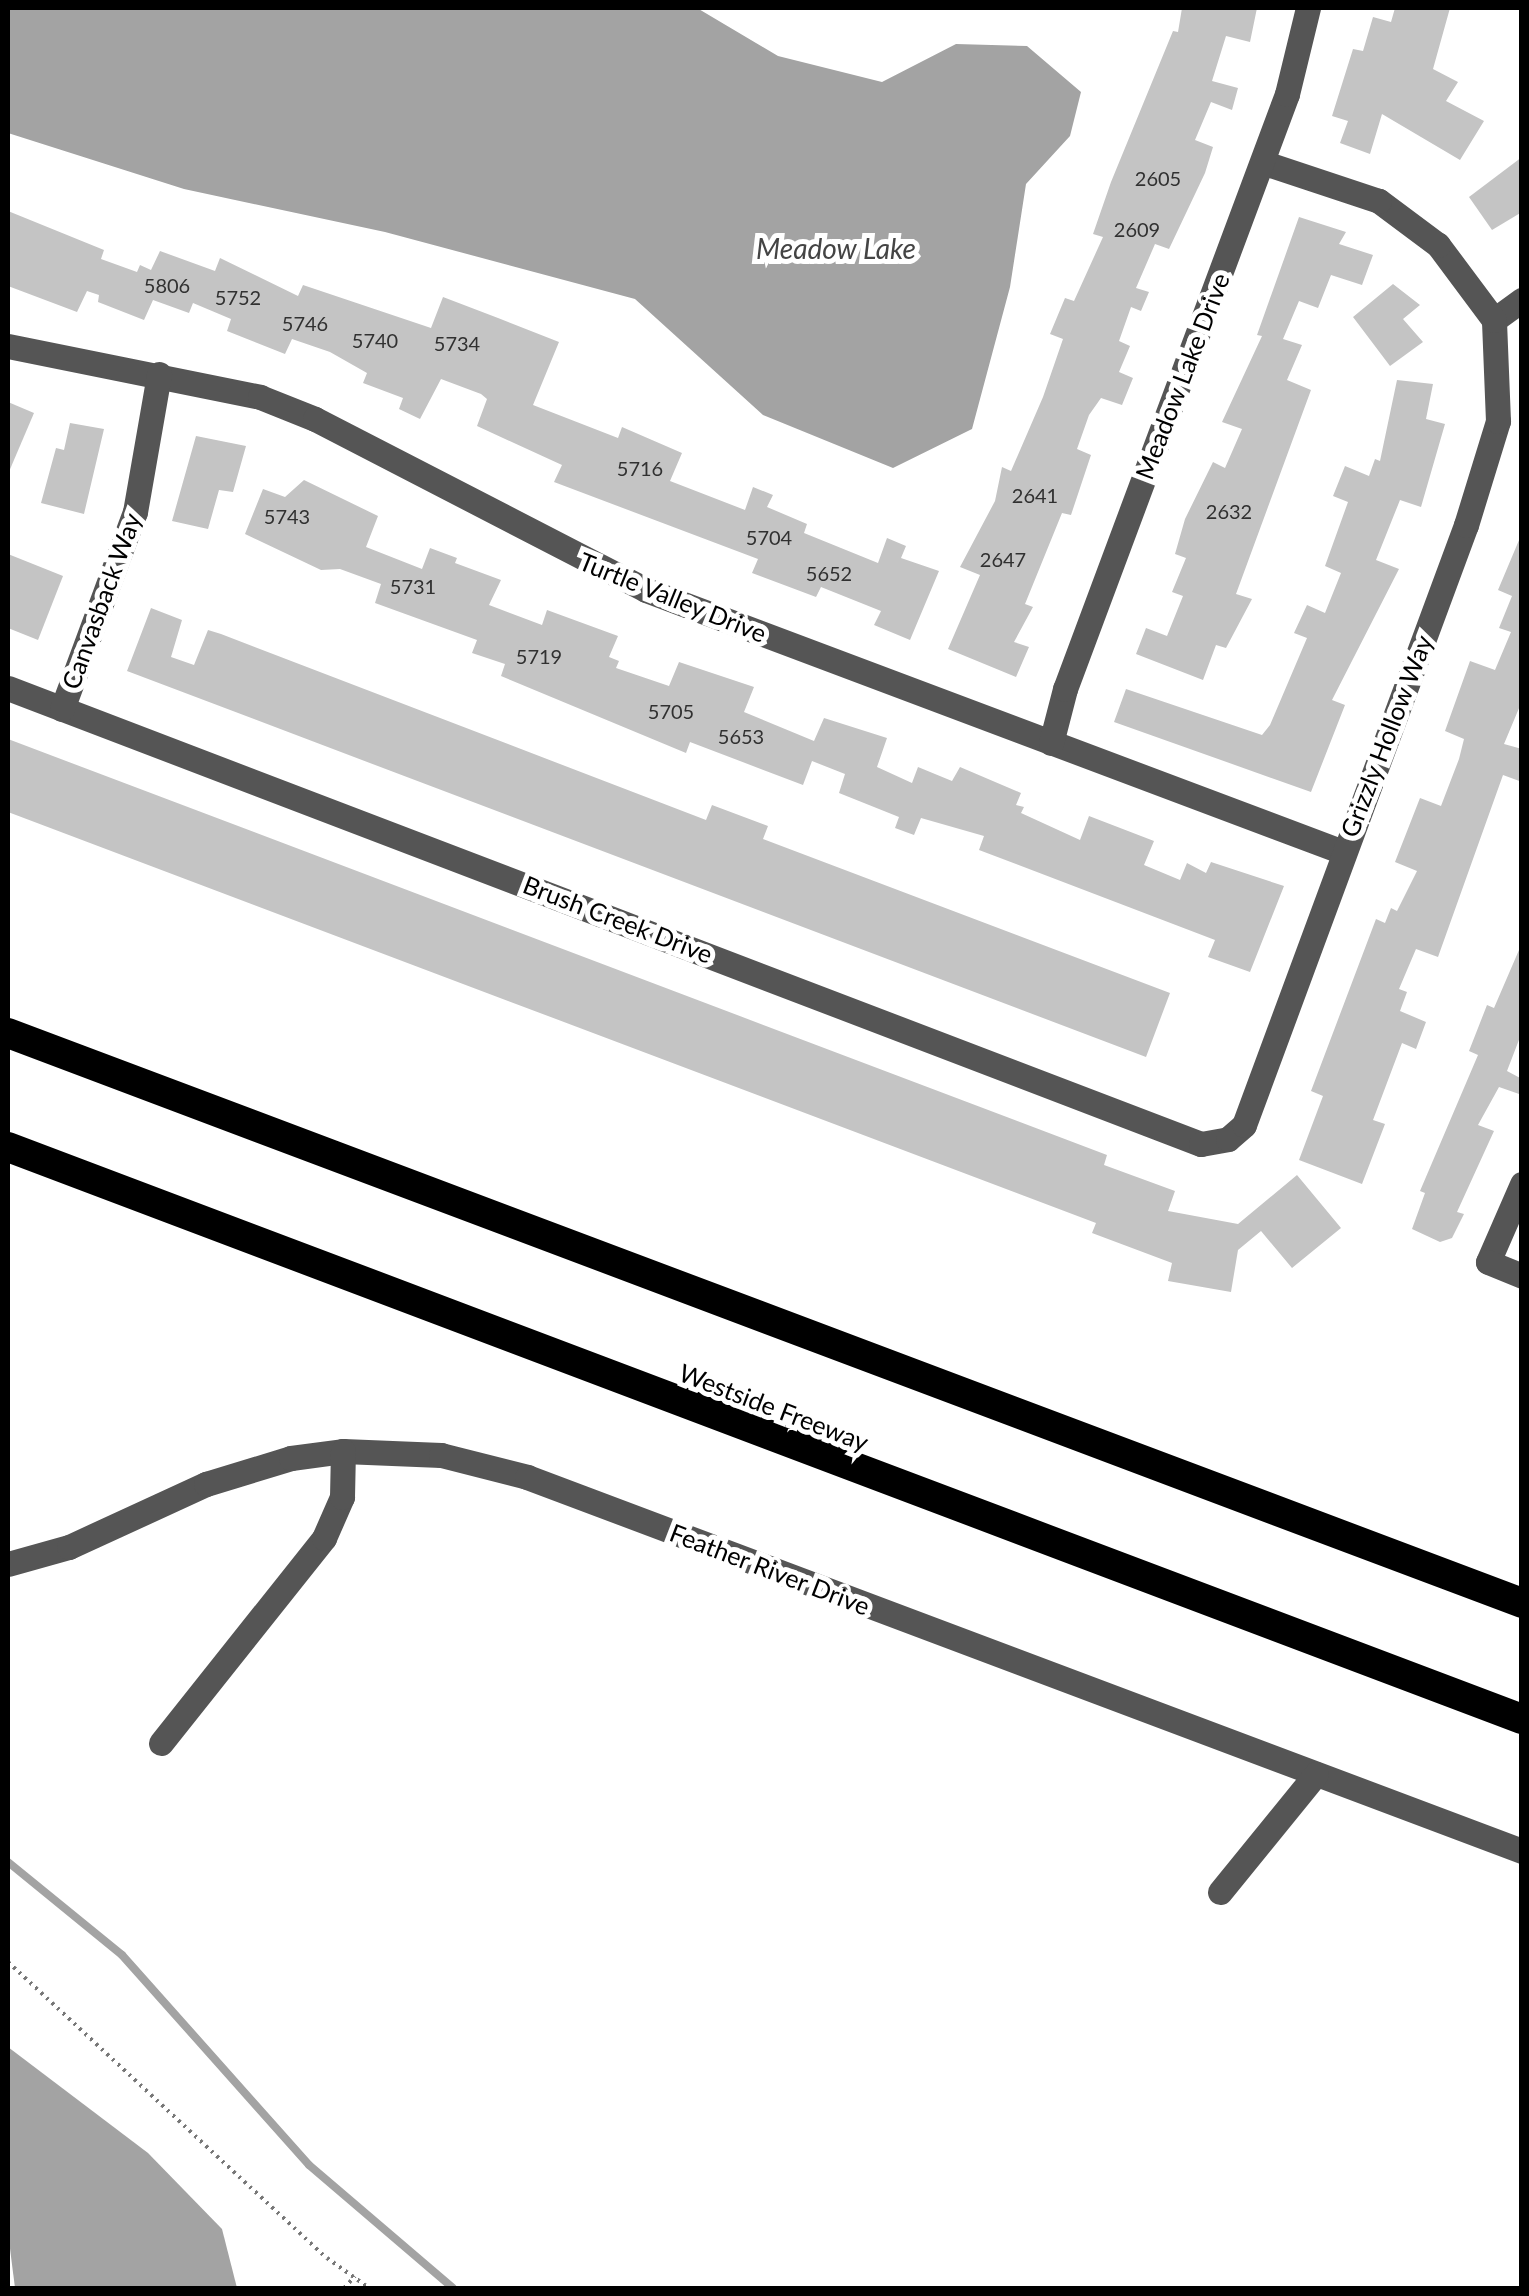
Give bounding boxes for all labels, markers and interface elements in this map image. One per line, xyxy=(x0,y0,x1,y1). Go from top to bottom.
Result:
house number: 2605 xyxy=(1135,166,1181,190)
house number: 2609 xyxy=(1114,217,1160,241)
water label: Meadow Lake xyxy=(756,231,916,265)
street label: Meadow Lake Drive xyxy=(1129,268,1235,484)
house number: 5806 xyxy=(144,273,190,297)
house number: 5752 xyxy=(215,285,261,309)
house number: 5746 xyxy=(282,311,328,335)
house number: 5740 xyxy=(352,328,398,352)
house number: 5734 xyxy=(434,331,480,355)
house number: 5716 xyxy=(617,456,663,480)
house number: 2641 xyxy=(1012,483,1058,507)
house number: 2632 xyxy=(1206,499,1252,523)
house number: 5743 xyxy=(264,504,310,528)
street label: Canvasback Way xyxy=(55,509,147,693)
house number: 5704 xyxy=(746,525,792,549)
street label: Turtle Valley Drive xyxy=(574,545,772,649)
house number: 2647 xyxy=(980,547,1026,571)
house number: 5652 xyxy=(806,561,852,585)
house number: 5731 xyxy=(390,574,436,598)
street label: Grizzly Hollow Way xyxy=(1333,630,1439,842)
house number: 5719 xyxy=(516,644,562,668)
house number: 5705 xyxy=(648,699,694,723)
house number: 5653 xyxy=(718,724,764,748)
street label: Brush Creek Drive xyxy=(519,869,717,969)
street label: Westside Freeway xyxy=(675,1357,873,1457)
street label: Feather River Drive xyxy=(665,1517,875,1621)

